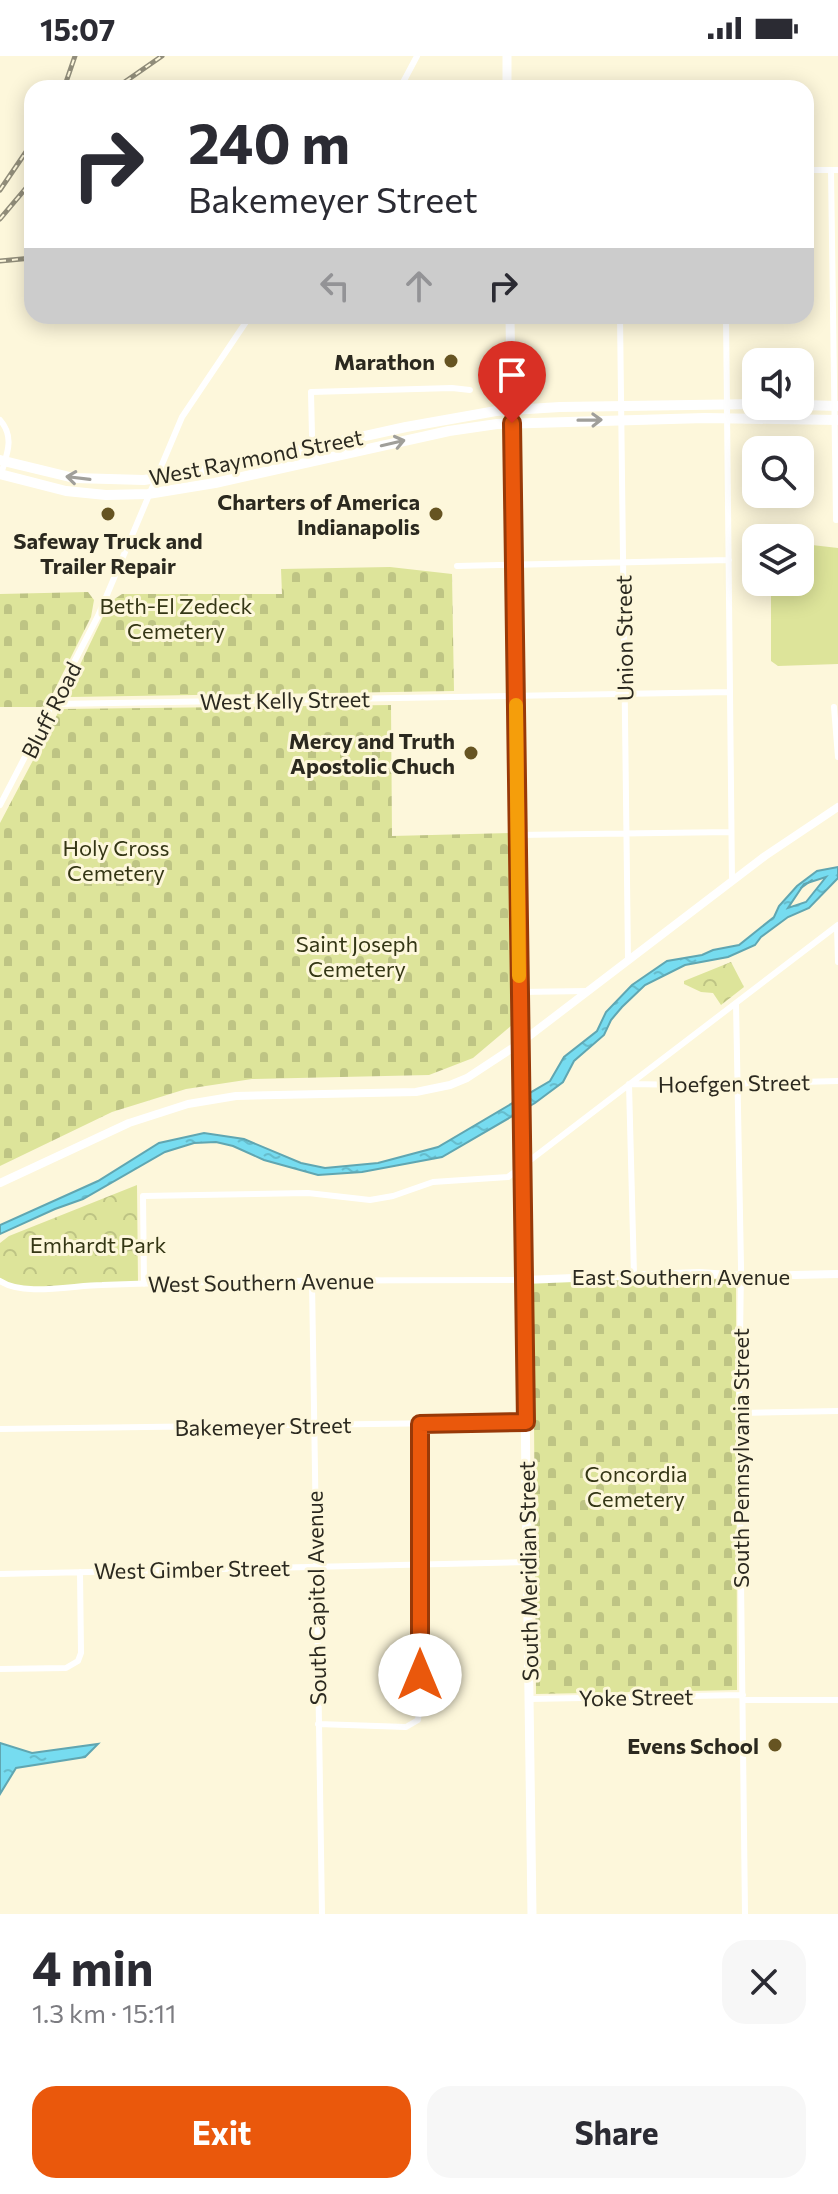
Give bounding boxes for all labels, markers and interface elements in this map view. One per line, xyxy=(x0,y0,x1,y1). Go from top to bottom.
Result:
text: 15:07 xyxy=(40,10,115,47)
text: 240 m xyxy=(188,107,350,176)
icon: right xyxy=(56,112,160,216)
text: Bakemeyer Street xyxy=(188,176,478,220)
icon: left xyxy=(313,264,357,308)
icon: ahead xyxy=(397,264,441,308)
icon: right xyxy=(481,264,525,308)
pin xyxy=(478,341,546,423)
place label: Marathon xyxy=(334,348,435,375)
map controls xyxy=(742,348,814,596)
button: sound xyxy=(742,348,814,420)
marker: Marathon xyxy=(442,352,460,370)
icon: arrive xyxy=(490,353,534,397)
one-way arrow xyxy=(576,412,603,428)
street label: West Raymond Street xyxy=(147,423,365,491)
one-way arrow xyxy=(380,435,406,450)
button: search xyxy=(742,436,814,508)
one-way arrow xyxy=(66,470,91,485)
place label: Charters of America Indianapolis xyxy=(217,488,420,540)
marker: Safeway Truck and Trailer Repair xyxy=(99,505,117,523)
marker: Charters of America Indianapolis xyxy=(427,505,445,523)
button: layers xyxy=(742,524,814,596)
place label: Safeway Truck and Trailer Repair xyxy=(13,527,203,579)
street label: Union Street xyxy=(609,575,639,701)
park label: Beth-El Zedeck Cemetery xyxy=(100,592,253,644)
street label: Bluff Road xyxy=(15,657,87,763)
street label: West Kelly Street xyxy=(200,685,370,715)
place label: Mercy and Truth Apostolic Chuch xyxy=(289,727,455,779)
marker: Mercy and Truth Apostolic Chuch xyxy=(462,744,480,762)
park label: Holy Cross Cemetery xyxy=(62,834,170,886)
park label: Saint Joseph Cemetery xyxy=(296,930,418,982)
street label: Hoefgen Street xyxy=(658,1068,810,1098)
park label: Emhardt Park xyxy=(30,1231,166,1258)
street label: East Southern Avenue xyxy=(572,1263,790,1290)
street label: West Southern Avenue xyxy=(148,1267,374,1297)
street label: South Pennsylvania Street xyxy=(727,1328,754,1588)
street label: Bakemeyer Street xyxy=(174,1411,352,1441)
park label: Concordia Cemetery xyxy=(584,1460,688,1512)
street label: South Meridian Street xyxy=(513,1461,543,1681)
street label: South Capitol Avenue xyxy=(301,1490,331,1706)
street label: West Gimber Street xyxy=(94,1554,290,1584)
position arrow xyxy=(378,1633,462,1717)
street label: Yoke Street xyxy=(578,1682,694,1712)
place label: Evens School xyxy=(627,1732,759,1759)
marker: Evens School xyxy=(766,1736,784,1754)
text: 4 min xyxy=(32,1937,154,1996)
button: close xyxy=(722,1940,806,2024)
text: 1.3 km · 15:11 xyxy=(32,1997,176,2028)
button: Exit xyxy=(32,2086,411,2178)
button: Share xyxy=(427,2086,806,2178)

